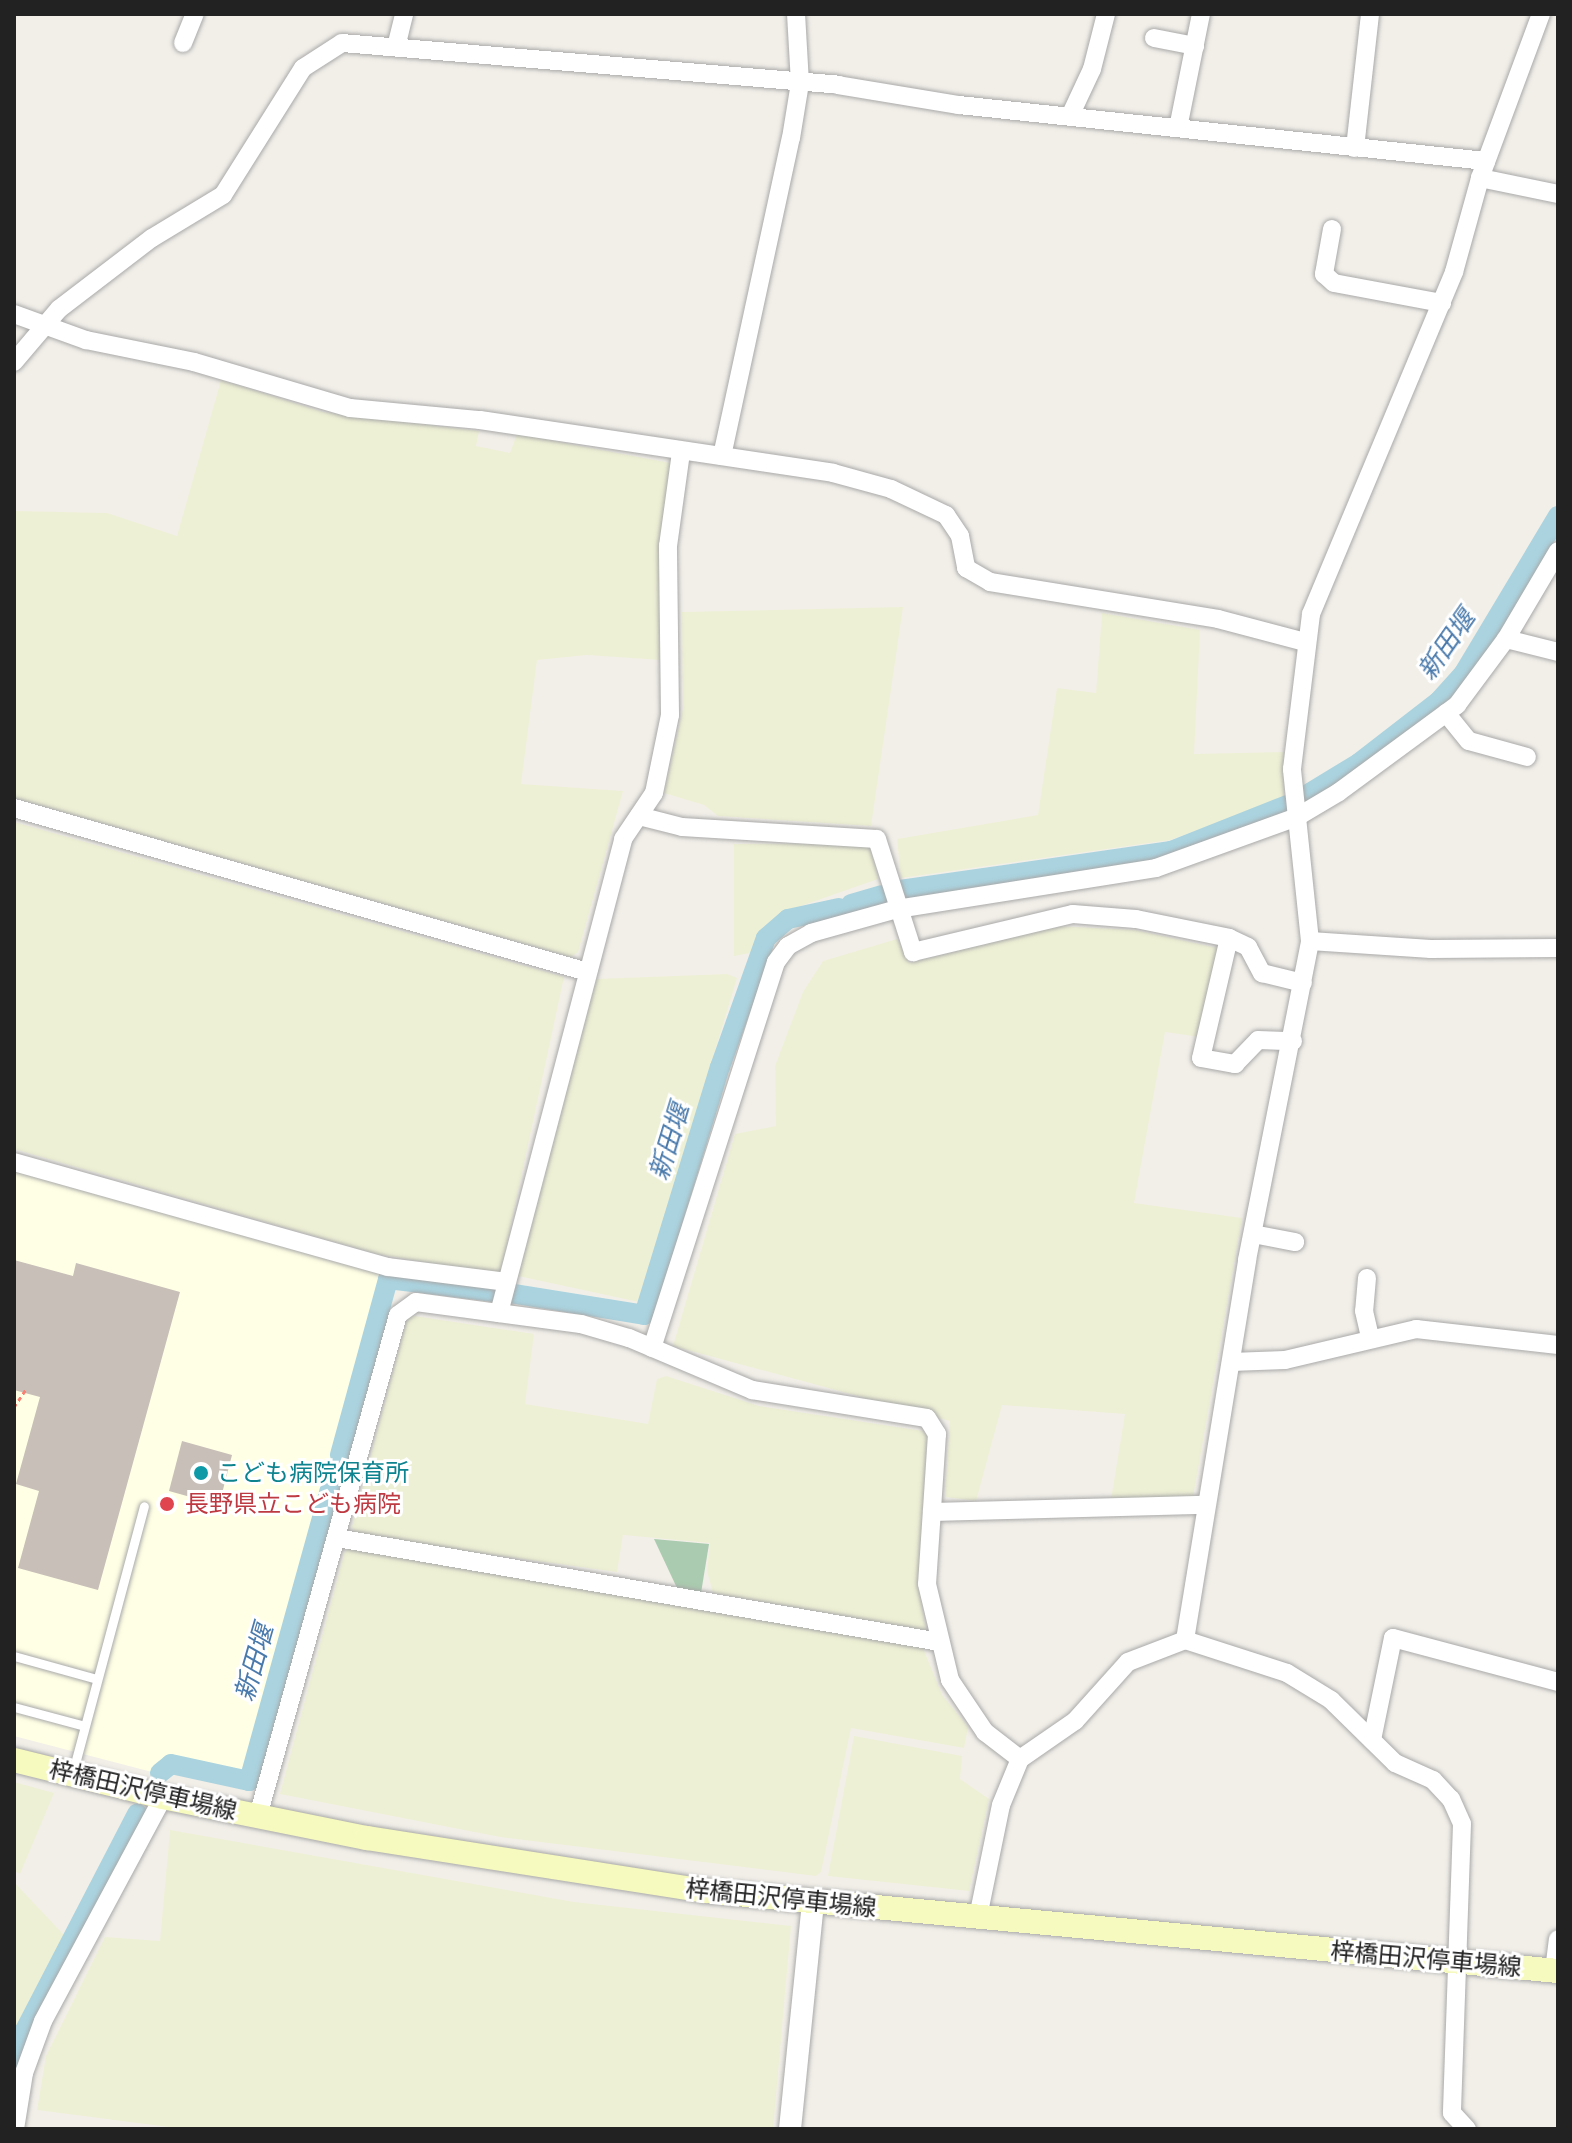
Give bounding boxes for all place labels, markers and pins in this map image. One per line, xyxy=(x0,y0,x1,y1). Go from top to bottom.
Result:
place label: こども病院保育所 xyxy=(217,1459,409,1487)
marker: こども病院保育所 xyxy=(192,1464,210,1482)
place label: 長野県立こども病院 xyxy=(185,1490,401,1518)
marker: 長野県立こども病院 xyxy=(156,1493,178,1515)

